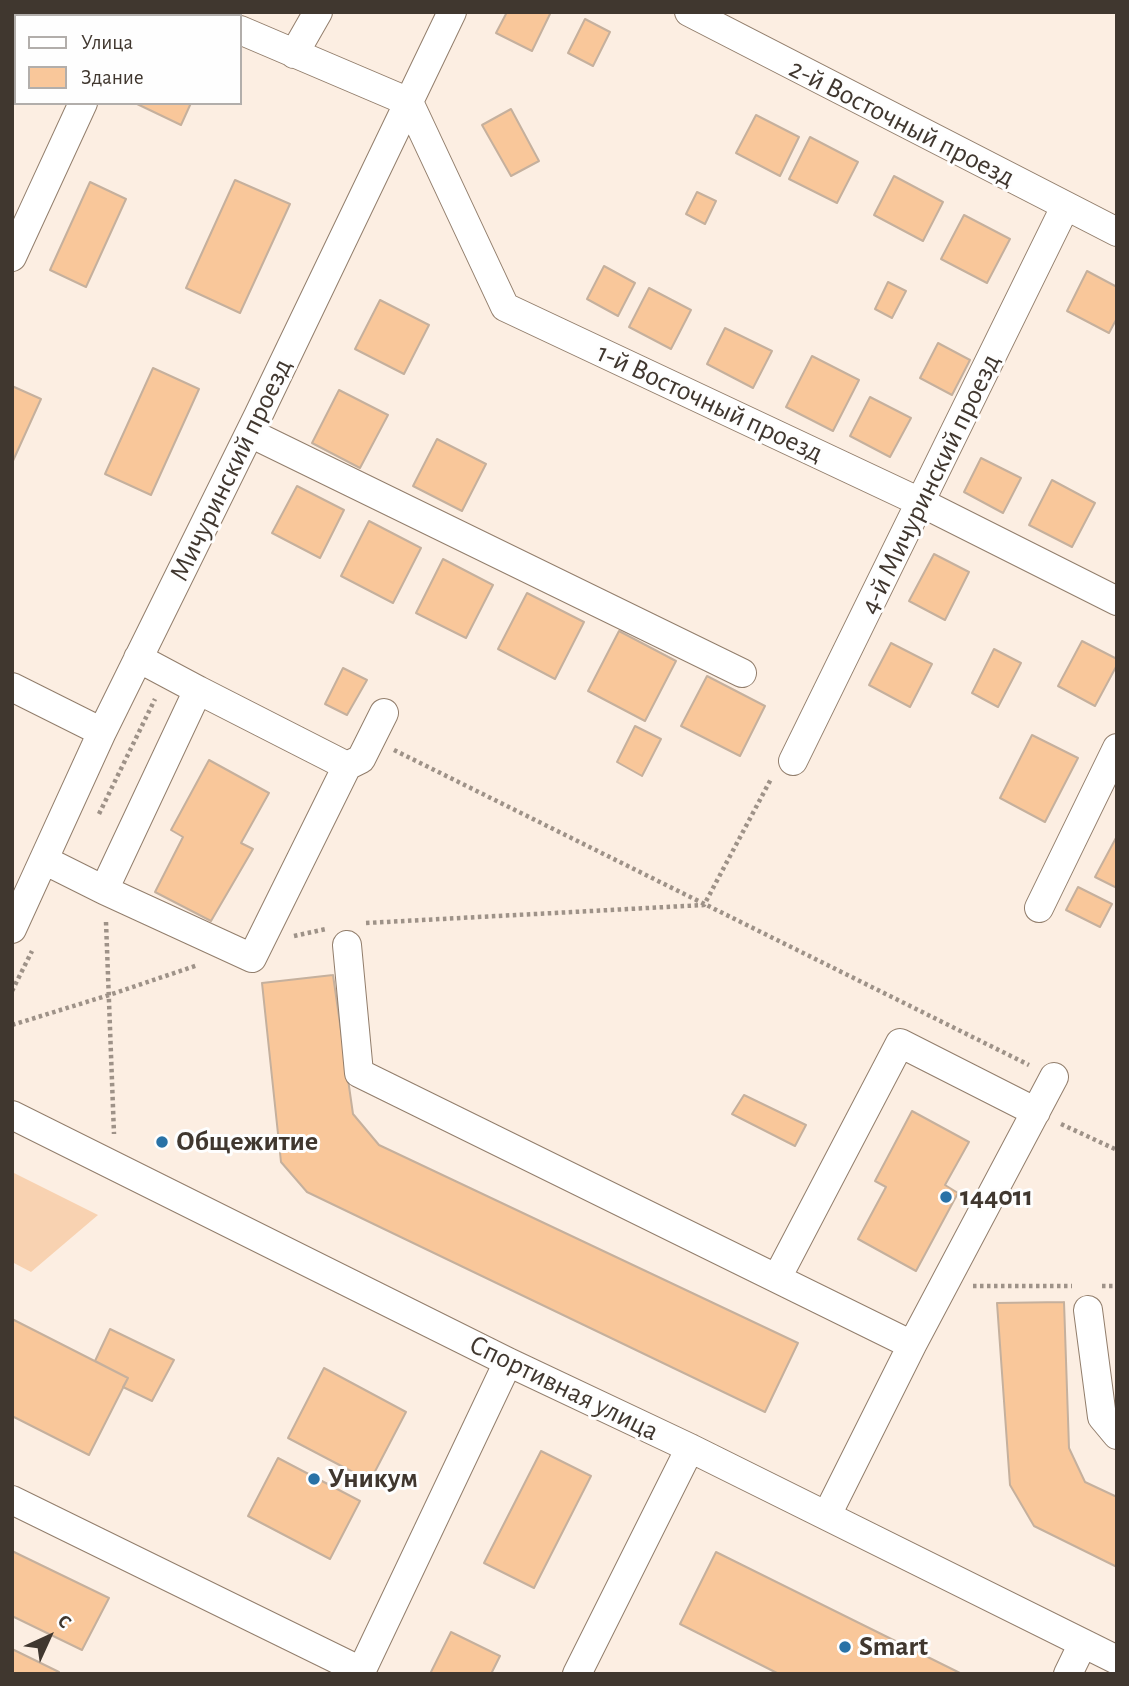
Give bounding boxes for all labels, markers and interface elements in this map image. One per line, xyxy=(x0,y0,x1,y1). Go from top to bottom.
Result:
legend xyxy=(14,14,242,105)
text: Улица xyxy=(81,32,133,53)
street label: 2-й Восточный проезд xyxy=(783,52,1021,194)
text: Здание xyxy=(81,67,144,88)
street label: 1-й Восточный проезд xyxy=(592,336,828,470)
street label: 4-й Мичуринский проезд xyxy=(852,348,1008,620)
street label: Мичуринский проезд xyxy=(162,353,300,587)
place label: Общежитие xyxy=(176,1125,318,1159)
marker: Общежитие xyxy=(154,1134,170,1150)
place label: 144011 xyxy=(960,1180,1033,1214)
marker: 144011 xyxy=(938,1189,954,1205)
street label: Спортивная улица xyxy=(464,1328,664,1448)
place label: Уникум xyxy=(328,1462,418,1496)
marker: Уникум xyxy=(306,1471,322,1487)
north arrow xyxy=(14,1602,84,1672)
text: С xyxy=(54,1611,75,1632)
place label: Smart xyxy=(859,1630,928,1664)
marker: Smart xyxy=(837,1639,853,1655)

